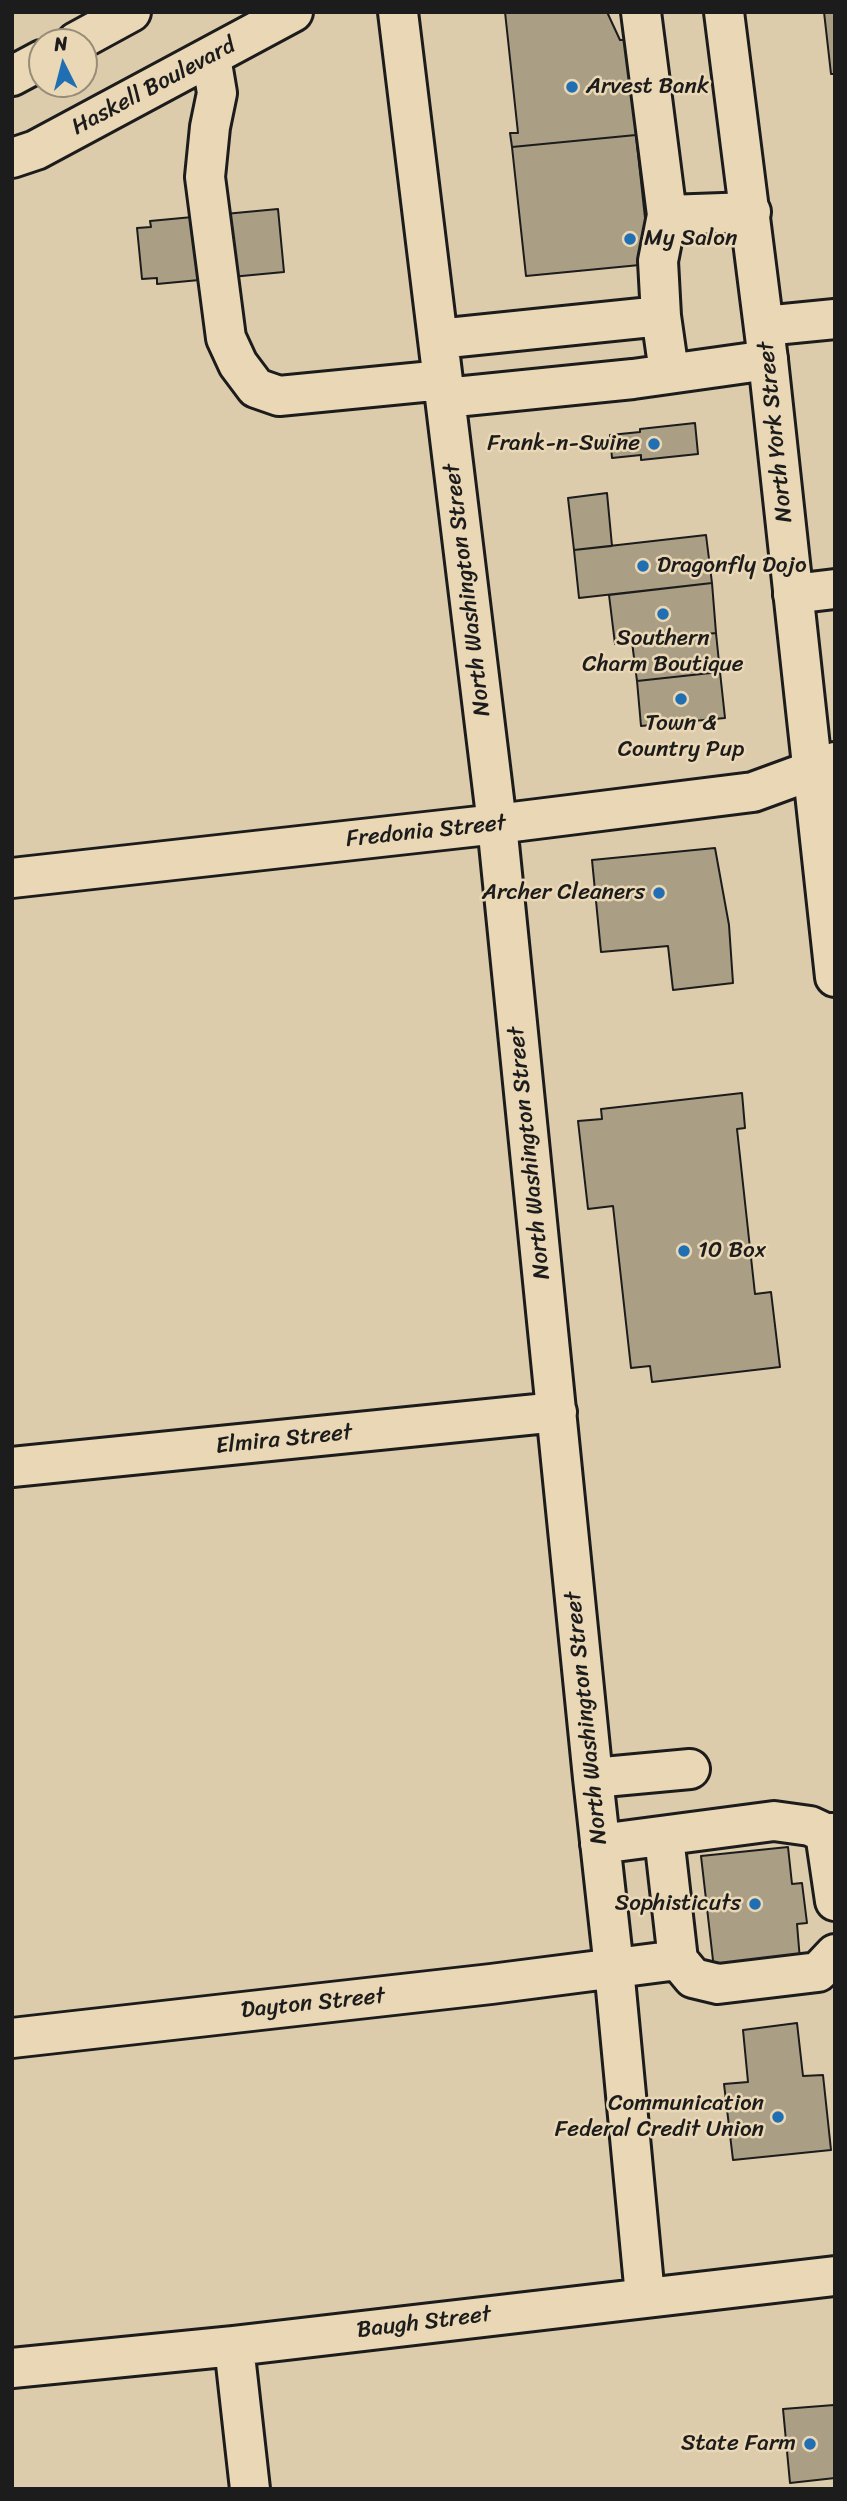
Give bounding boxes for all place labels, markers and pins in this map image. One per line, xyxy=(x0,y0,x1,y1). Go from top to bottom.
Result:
place label: Arvest Bank xyxy=(586,73,709,101)
marker: Arvest Bank xyxy=(564,79,580,95)
place label: My Salon xyxy=(644,225,737,253)
marker: My Salon xyxy=(622,231,638,247)
place label: Frank-n-Swine xyxy=(487,430,640,458)
marker: Frank-n-Swine xyxy=(646,436,662,452)
place label: Dragonfly Dojo xyxy=(657,552,807,580)
marker: Dragonfly Dojo xyxy=(635,558,651,574)
marker: Southern Charm Boutique xyxy=(655,606,671,622)
place label: Southern Charm Boutique xyxy=(582,625,744,679)
marker: Town & Country Pup xyxy=(673,691,689,707)
place label: Town & Country Pup xyxy=(618,710,744,764)
place label: Archer Cleaners xyxy=(482,879,645,907)
marker: Archer Cleaners xyxy=(651,885,667,901)
place label: 10 Box xyxy=(698,1237,766,1265)
marker: 10 Box xyxy=(676,1243,692,1259)
place label: Sophisticuts xyxy=(615,1890,741,1918)
marker: Sophisticuts xyxy=(747,1896,763,1912)
place label: Communication Federal Credit Union xyxy=(555,2090,764,2144)
marker: Communication Federal Credit Union xyxy=(770,2109,786,2125)
place label: State Farm xyxy=(681,2430,796,2458)
marker: State Farm xyxy=(802,2436,818,2452)

